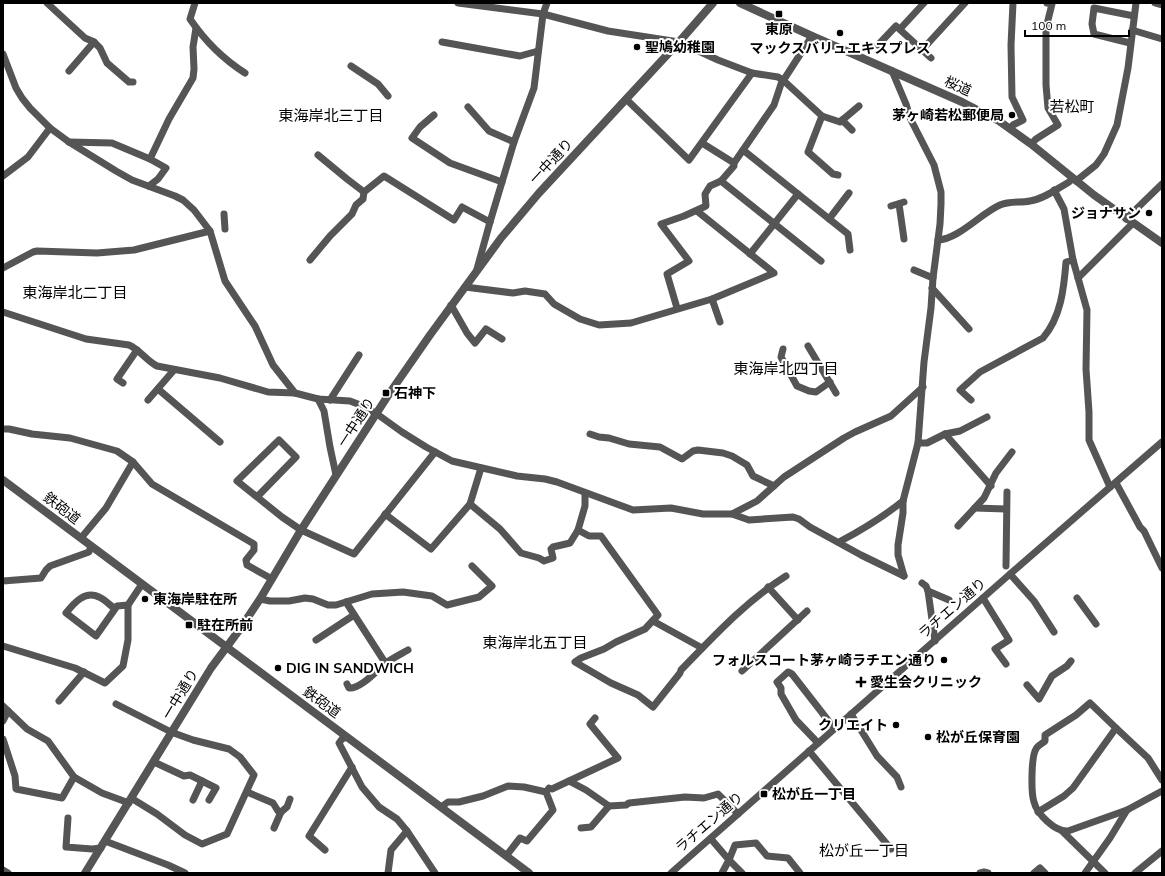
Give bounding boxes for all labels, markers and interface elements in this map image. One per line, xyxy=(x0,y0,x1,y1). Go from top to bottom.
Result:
marker: 東原 xyxy=(774,9,784,19)
scale bar xyxy=(1025,12,1129,38)
text: 100 m xyxy=(1031,18,1066,33)
place label: 東原 xyxy=(765,20,793,38)
marker: マックスバリュエキスプレス xyxy=(835,28,845,38)
place label: 聖鳩幼稚園 xyxy=(645,38,715,56)
place label: マックスバリュエキスプレス xyxy=(749,39,931,57)
marker: 聖鳩幼稚園 xyxy=(632,42,642,52)
street label: 桜道 xyxy=(942,72,974,100)
district label: 若松町 xyxy=(1049,97,1095,116)
district label: 東海岸北三丁目 xyxy=(278,106,384,125)
place label: 茅ヶ崎若松郵便局 xyxy=(892,106,1004,124)
marker: 茅ヶ崎若松郵便局 xyxy=(1007,110,1017,120)
street label: 一中通り xyxy=(525,134,577,188)
place label: ジョナサン xyxy=(1071,204,1141,222)
marker: ジョナサン xyxy=(1144,208,1154,218)
district label: 東海岸北二丁目 xyxy=(22,283,128,302)
district label: 東海岸北四丁目 xyxy=(733,359,839,378)
place label: 石神下 xyxy=(394,384,436,402)
marker: 石神下 xyxy=(381,388,391,398)
street label: 一中通り xyxy=(333,394,379,450)
street label: 鉄砲道 xyxy=(40,488,84,528)
street label: ラチエン通り xyxy=(914,574,990,642)
place label: 東海岸駐在所 xyxy=(153,590,237,608)
marker: 東海岸駐在所 xyxy=(140,594,150,604)
place label: 駐在所前 xyxy=(197,616,253,634)
marker: 駐在所前 xyxy=(184,620,194,630)
district label: 東海岸北五丁目 xyxy=(482,633,588,652)
place label: フォルスコート茅ヶ崎ラチエン通り xyxy=(712,651,936,669)
marker: フォルスコート茅ヶ崎ラチエン通り xyxy=(939,655,949,665)
place label: DIG IN SANDWICH xyxy=(286,659,414,677)
marker: DIG IN SANDWICH xyxy=(273,663,283,673)
street label: 一中通り xyxy=(158,665,202,723)
place label: 愛生会クリニック xyxy=(870,673,982,691)
marker: 愛生会クリニック xyxy=(855,676,867,688)
street label: 鉄砲道 xyxy=(300,682,344,722)
place label: クリエイト xyxy=(818,716,888,734)
marker: クリエイト xyxy=(891,720,901,730)
place label: 松が丘保育園 xyxy=(936,728,1020,746)
marker: 松が丘保育園 xyxy=(923,732,933,742)
place label: 松が丘一丁目 xyxy=(772,785,856,803)
street label: ラチエン通り xyxy=(671,788,747,856)
marker: 松が丘一丁目 xyxy=(759,789,769,799)
district label: 松が丘一丁目 xyxy=(819,841,909,860)

